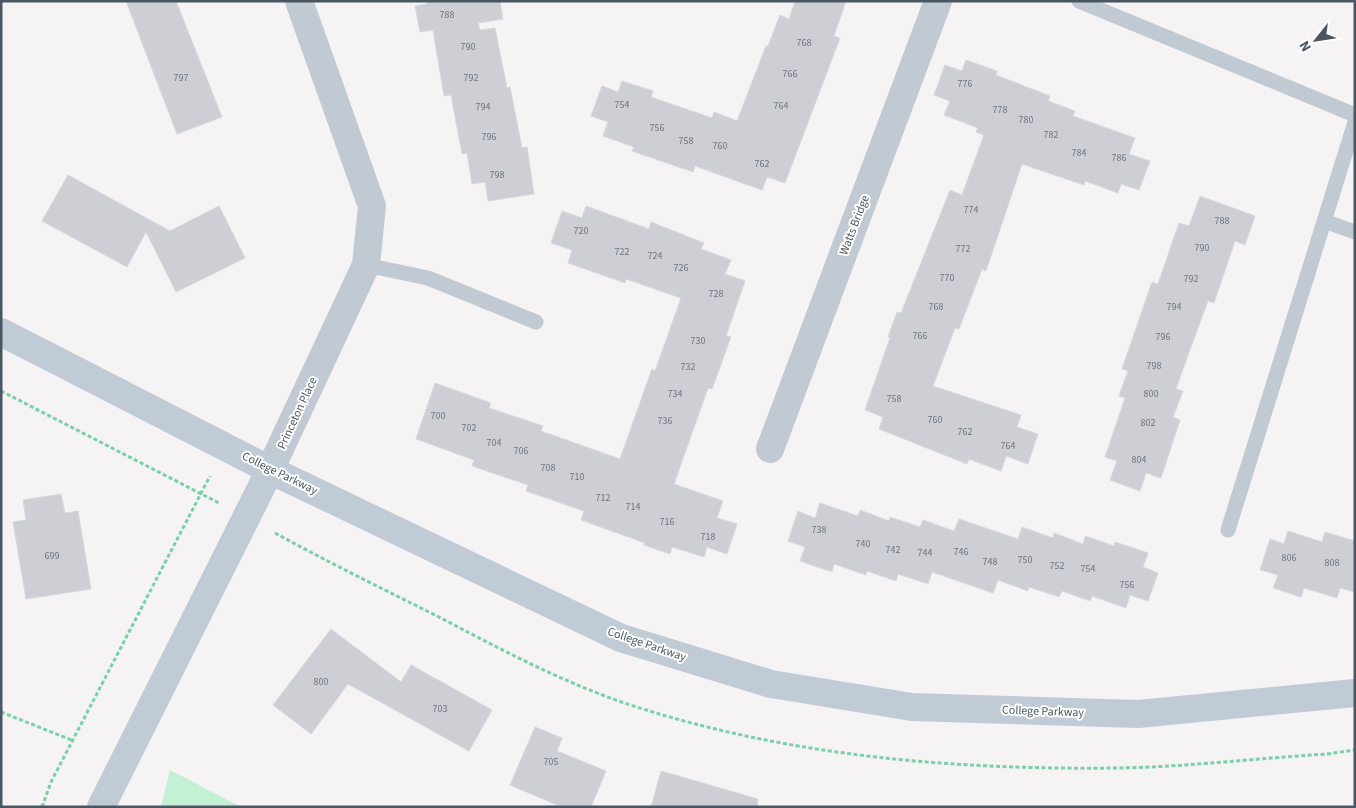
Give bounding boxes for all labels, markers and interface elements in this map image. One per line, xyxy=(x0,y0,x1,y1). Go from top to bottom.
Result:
house number: 788 xyxy=(440,8,454,22)
north arrow xyxy=(1291,15,1341,65)
house number: 768 xyxy=(797,36,811,50)
text: N xyxy=(1295,37,1317,55)
house number: 790 xyxy=(461,40,475,54)
house number: 766 xyxy=(783,67,797,81)
house number: 797 xyxy=(174,71,188,85)
house number: 792 xyxy=(464,71,478,85)
house number: 776 xyxy=(958,77,972,91)
house number: 754 xyxy=(615,98,629,112)
house number: 764 xyxy=(774,99,788,113)
house number: 794 xyxy=(476,100,490,114)
house number: 778 xyxy=(993,103,1007,117)
house number: 780 xyxy=(1019,113,1033,127)
house number: 756 xyxy=(650,121,664,135)
house number: 782 xyxy=(1044,128,1058,142)
house number: 796 xyxy=(482,130,496,144)
house number: 758 xyxy=(679,134,693,148)
house number: 760 xyxy=(713,139,727,153)
house number: 784 xyxy=(1072,146,1086,160)
house number: 786 xyxy=(1112,151,1126,165)
house number: 762 xyxy=(755,157,769,171)
house number: 798 xyxy=(490,168,504,182)
street label: Watts Bridge xyxy=(835,193,874,258)
house number: 774 xyxy=(964,203,978,217)
house number: 788 xyxy=(1215,214,1229,228)
house number: 720 xyxy=(574,224,588,238)
house number: 790 xyxy=(1195,241,1209,255)
house number: 772 xyxy=(956,242,970,256)
house number: 722 xyxy=(615,245,629,259)
house number: 724 xyxy=(648,249,662,263)
house number: 726 xyxy=(674,261,688,275)
house number: 770 xyxy=(940,271,954,285)
house number: 792 xyxy=(1184,272,1198,286)
house number: 728 xyxy=(709,287,723,301)
house number: 768 xyxy=(929,300,943,314)
house number: 794 xyxy=(1167,300,1181,314)
house number: 766 xyxy=(913,329,927,343)
house number: 796 xyxy=(1156,330,1170,344)
house number: 730 xyxy=(691,334,705,348)
house number: 798 xyxy=(1147,359,1161,373)
house number: 732 xyxy=(681,360,695,374)
street label: Princeton Place xyxy=(273,374,322,452)
house number: 734 xyxy=(668,387,682,401)
house number: 800 xyxy=(1144,387,1158,401)
house number: 758 xyxy=(887,392,901,406)
house number: 700 xyxy=(431,409,445,423)
house number: 760 xyxy=(928,413,942,427)
house number: 736 xyxy=(658,414,672,428)
house number: 802 xyxy=(1141,416,1155,430)
house number: 702 xyxy=(462,421,476,435)
house number: 762 xyxy=(958,425,972,439)
house number: 704 xyxy=(487,436,501,450)
house number: 764 xyxy=(1001,439,1015,453)
house number: 706 xyxy=(514,444,528,458)
street label: College Parkway xyxy=(239,448,321,499)
house number: 804 xyxy=(1132,453,1146,467)
house number: 708 xyxy=(541,461,555,475)
house number: 710 xyxy=(570,470,584,484)
house number: 712 xyxy=(596,491,610,505)
house number: 714 xyxy=(626,500,640,514)
house number: 716 xyxy=(660,515,674,529)
house number: 738 xyxy=(812,523,826,537)
house number: 718 xyxy=(701,530,715,544)
house number: 740 xyxy=(856,537,870,551)
house number: 742 xyxy=(886,543,900,557)
house number: 746 xyxy=(954,545,968,559)
house number: 744 xyxy=(918,546,932,560)
house number: 699 xyxy=(45,549,59,563)
house number: 806 xyxy=(1282,551,1296,565)
house number: 750 xyxy=(1018,553,1032,567)
house number: 748 xyxy=(983,555,997,569)
house number: 808 xyxy=(1325,556,1339,570)
house number: 752 xyxy=(1050,559,1064,573)
house number: 754 xyxy=(1081,562,1095,576)
house number: 756 xyxy=(1120,578,1134,592)
street label: College Parkway xyxy=(605,623,689,666)
house number: 800 xyxy=(314,675,328,689)
house number: 703 xyxy=(433,702,447,716)
street label: College Parkway xyxy=(1002,702,1085,721)
house number: 705 xyxy=(544,755,558,769)

